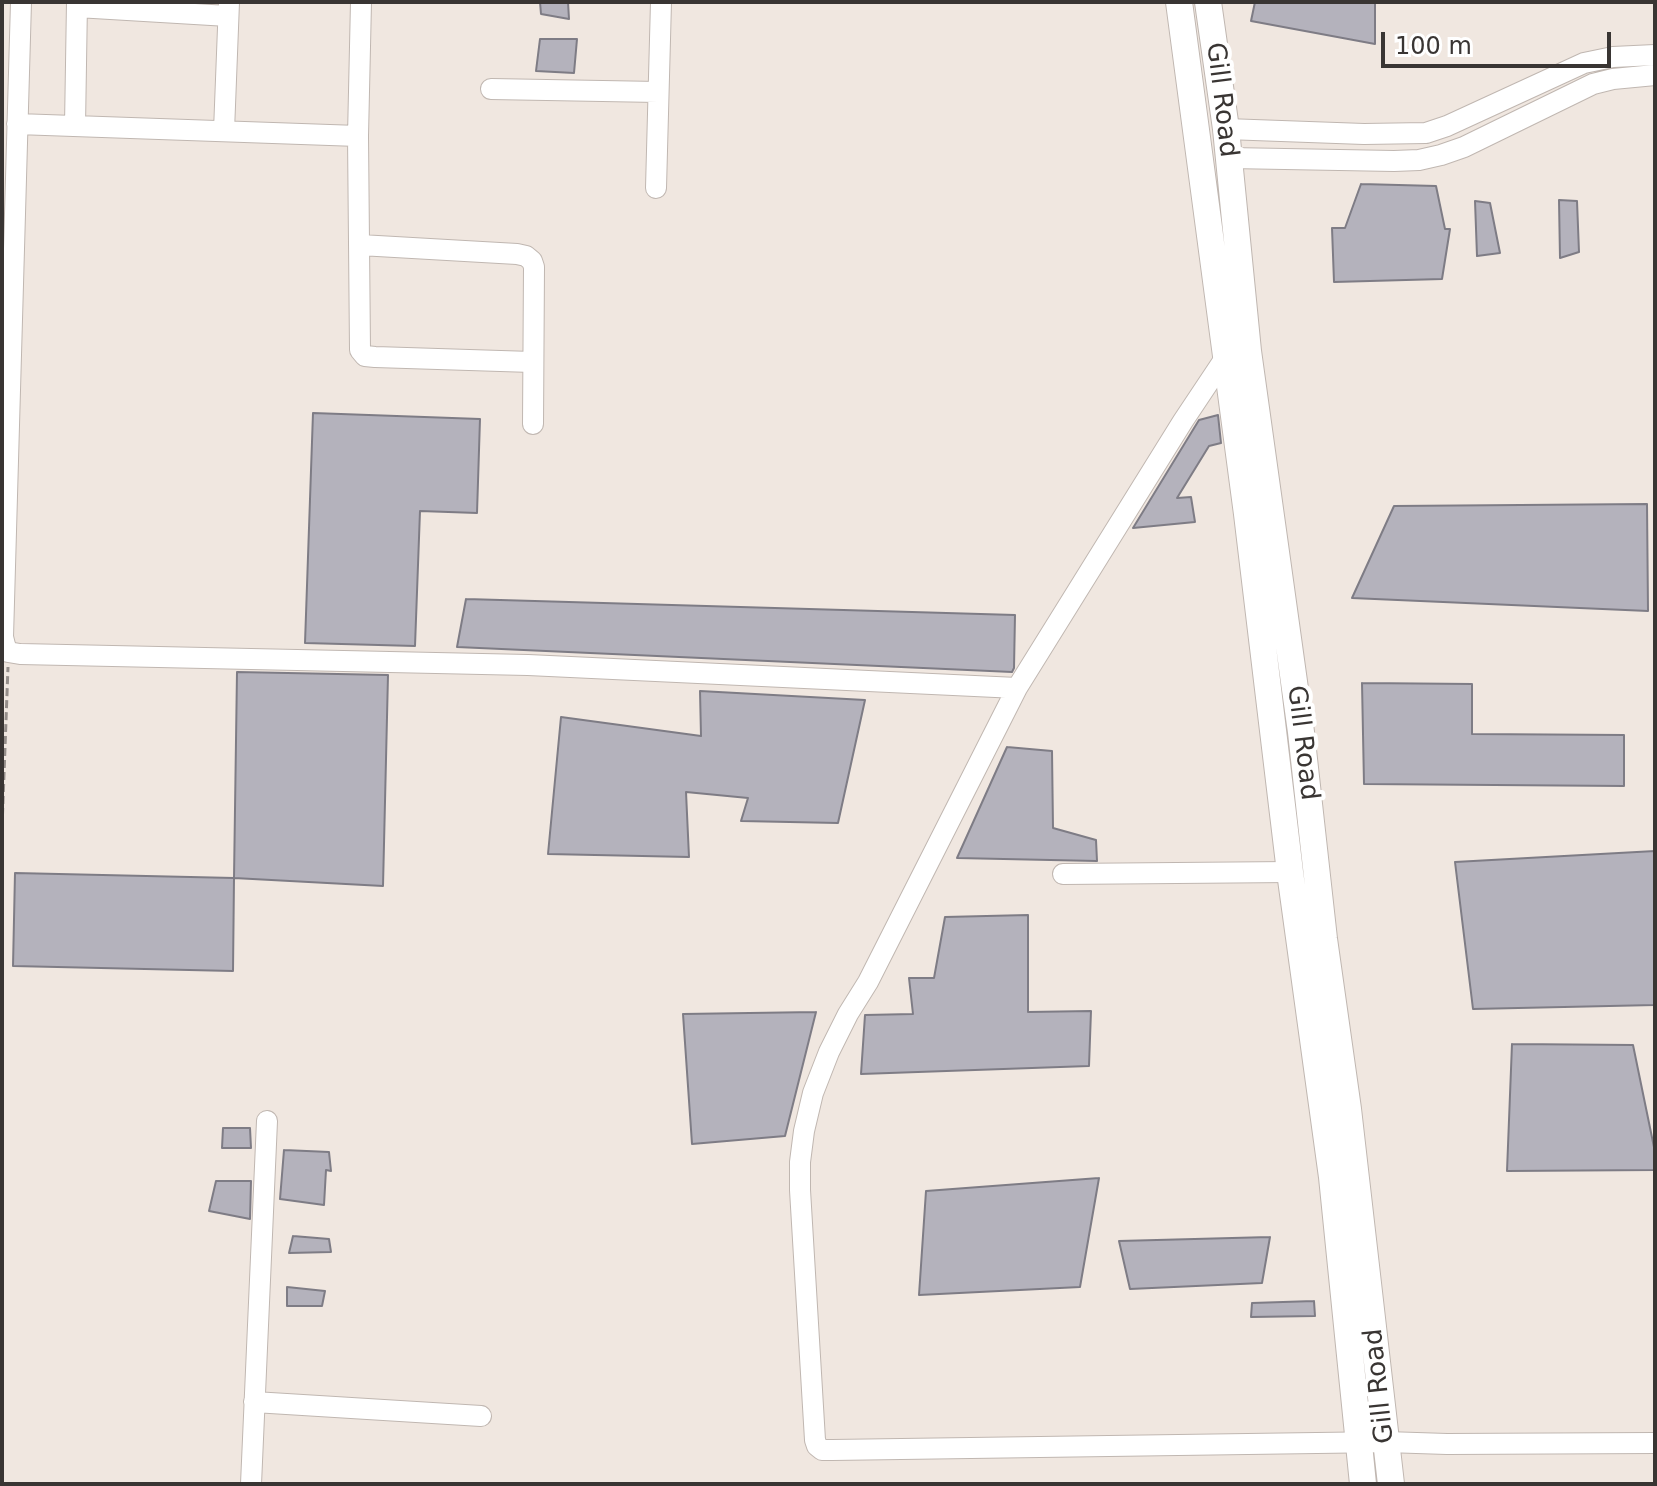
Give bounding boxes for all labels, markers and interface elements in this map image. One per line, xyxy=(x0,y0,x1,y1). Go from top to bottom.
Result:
scale bar xyxy=(1385,16,1615,66)
text: 100 m xyxy=(1395,32,1472,60)
street label: Gill Road xyxy=(1198,41,1244,159)
street label: Gill Road xyxy=(1279,684,1325,802)
street label: Gill Road xyxy=(1358,1327,1402,1445)

